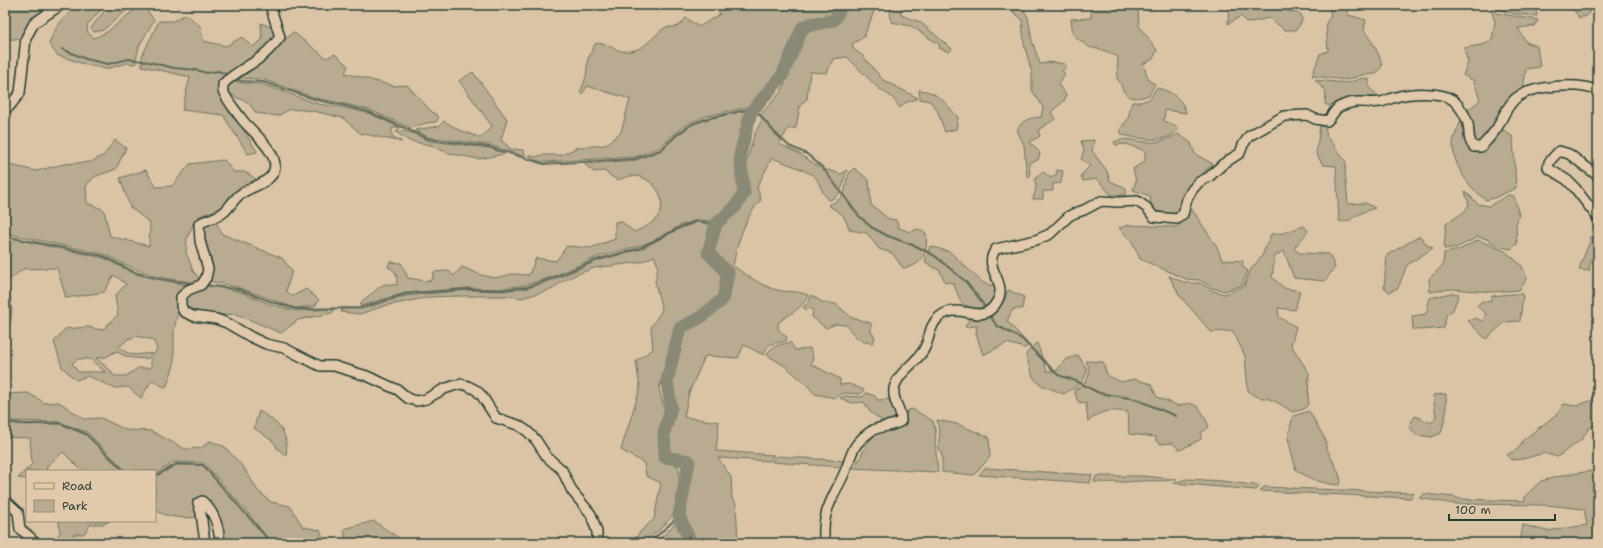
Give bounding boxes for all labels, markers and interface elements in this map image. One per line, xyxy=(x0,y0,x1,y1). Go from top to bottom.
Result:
legend xyxy=(26,470,156,522)
text: Road xyxy=(62,478,93,494)
scale bar xyxy=(1449,496,1555,522)
text: Park xyxy=(62,498,88,514)
text: 100 m xyxy=(1455,502,1491,518)

